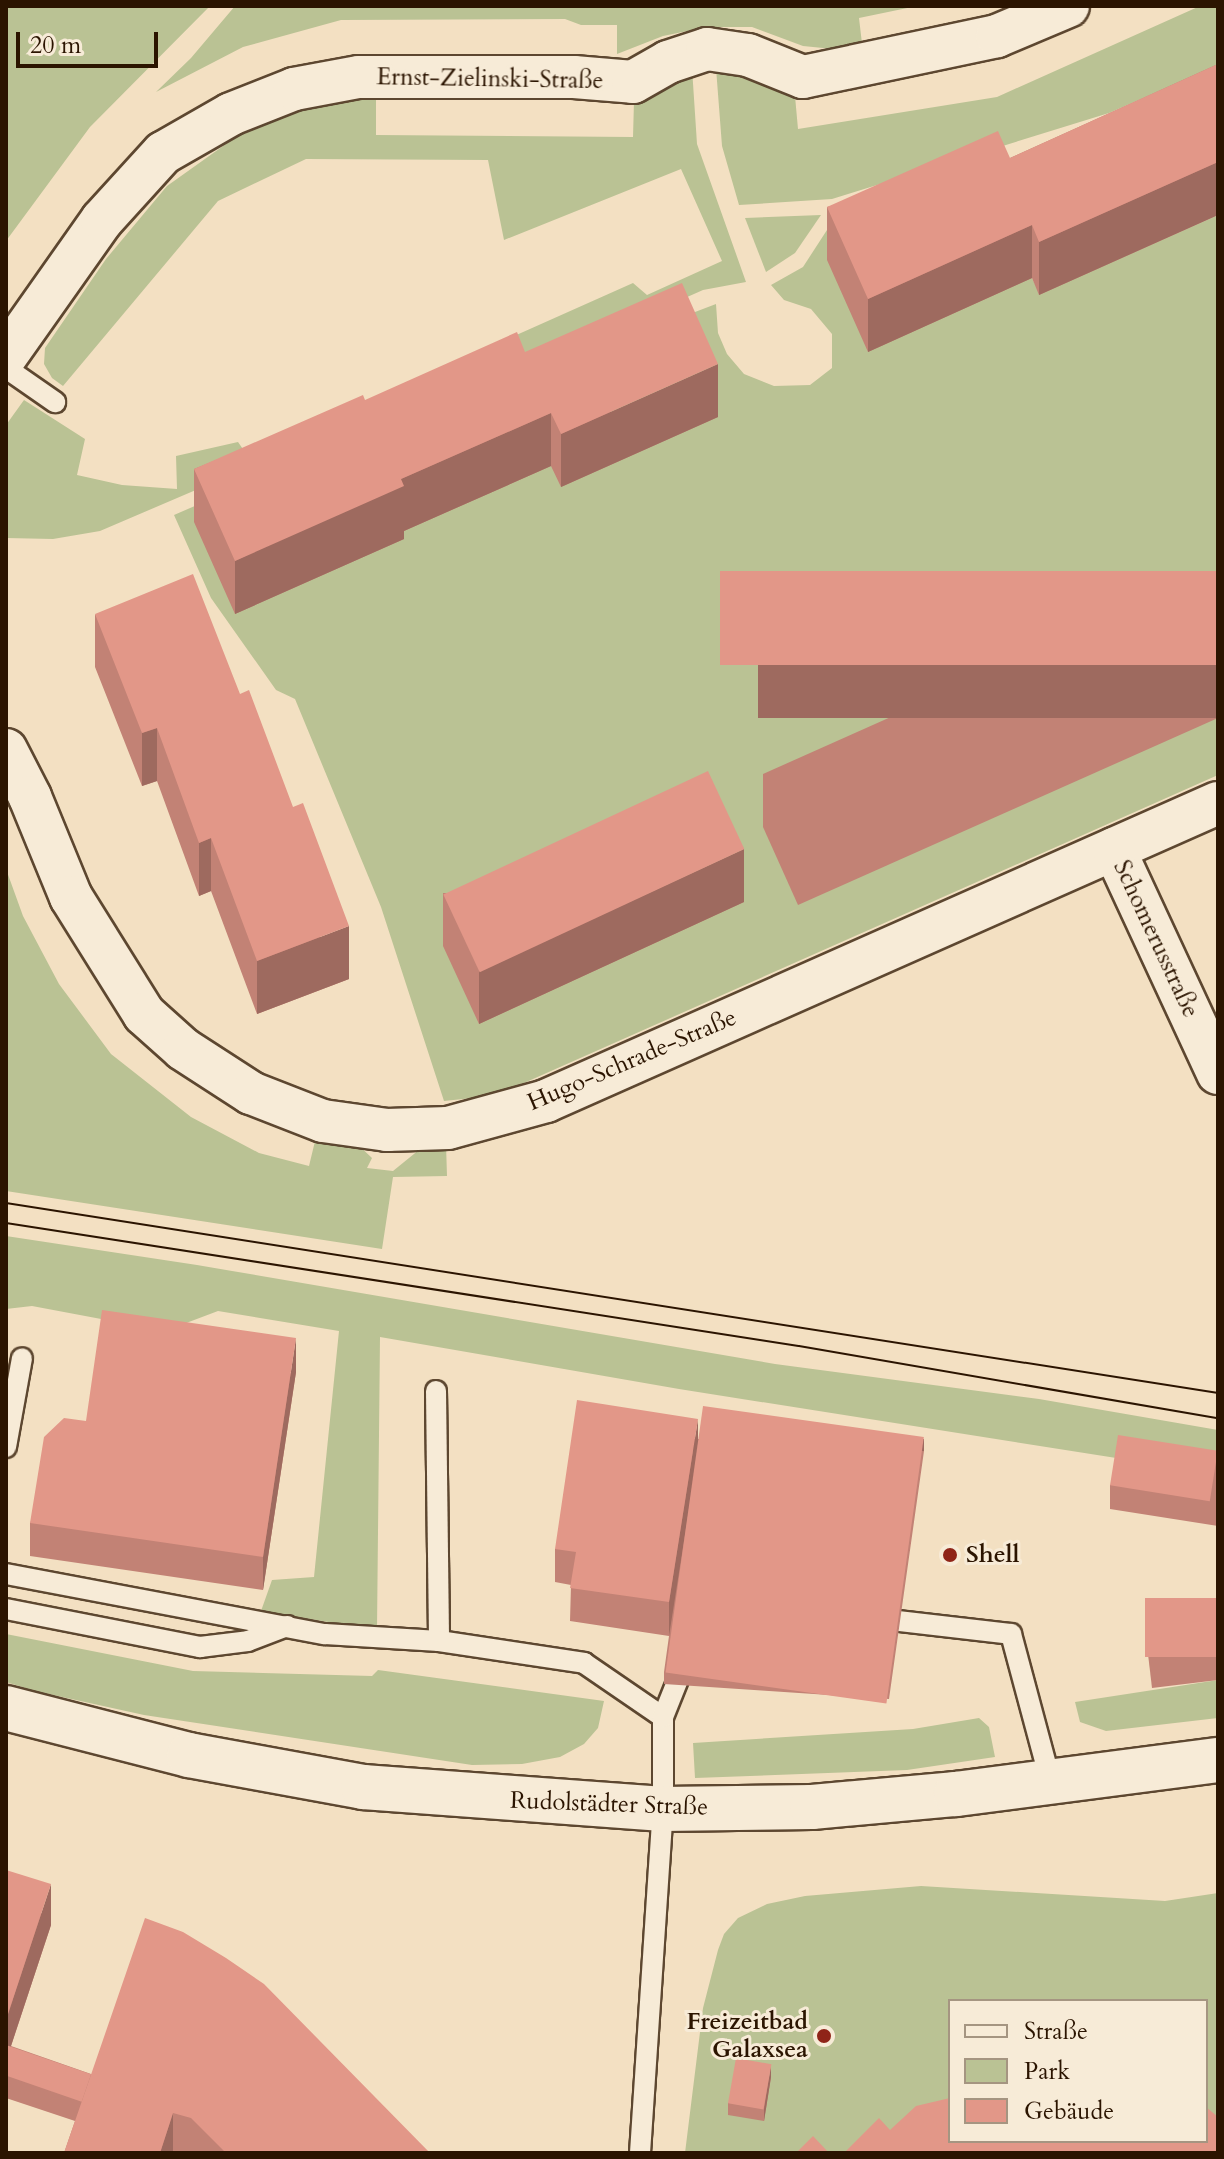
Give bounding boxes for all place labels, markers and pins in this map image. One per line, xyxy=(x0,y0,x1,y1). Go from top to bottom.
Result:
place label: Shell xyxy=(966,1541,1020,1569)
marker: Shell xyxy=(941,1546,959,1564)
place label: Freizeitbad Galaxsea xyxy=(687,2008,808,2064)
marker: Freizeitbad Galaxsea xyxy=(815,2027,833,2045)

